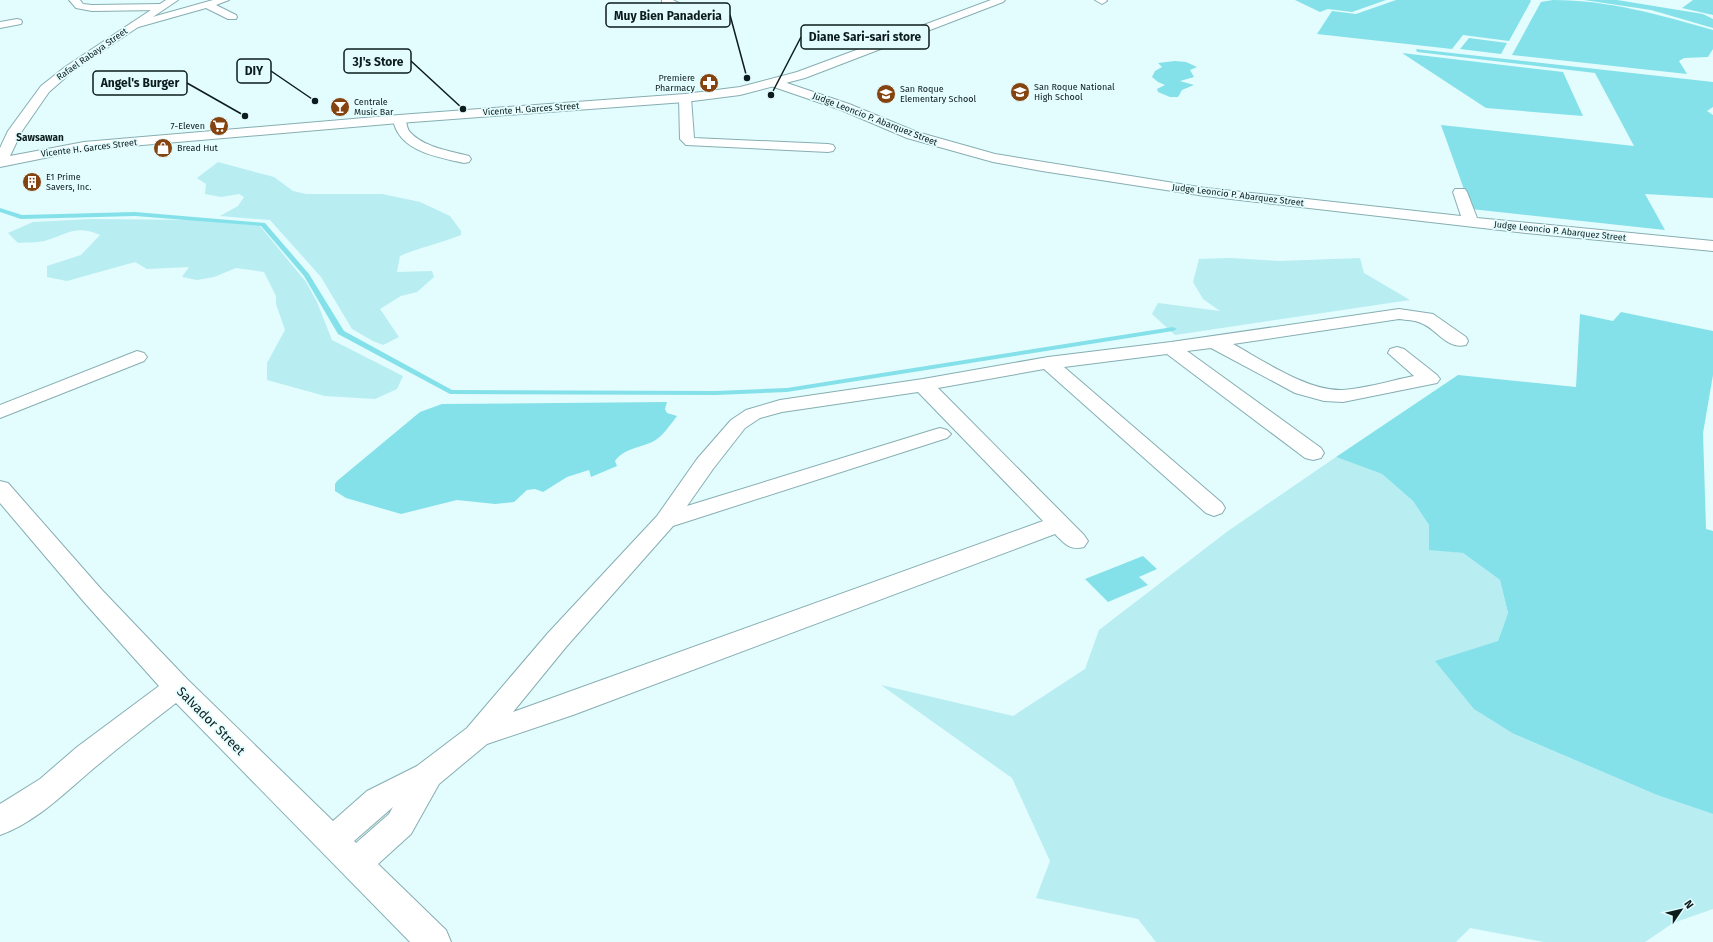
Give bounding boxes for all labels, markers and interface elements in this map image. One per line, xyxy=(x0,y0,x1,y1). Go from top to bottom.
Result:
callout: Muy Bien Panaderia xyxy=(606,3,730,27)
text: Muy Bien Panaderia xyxy=(614,9,722,23)
street label: Rafael Rabaya Street xyxy=(55,25,130,82)
callout: Diane Sari-sari store xyxy=(801,25,929,49)
text: Diane Sari-sari store xyxy=(809,30,922,44)
callout: 3J's Store xyxy=(344,49,411,73)
text: 3J's Store xyxy=(352,55,404,69)
callout: DIY xyxy=(237,59,271,83)
text: DIY xyxy=(245,64,264,78)
callout: Angel's Burger xyxy=(93,71,187,95)
pharmacy icon: Premiere Pharmacy xyxy=(698,72,720,94)
place label: Premiere Pharmacy xyxy=(655,73,696,93)
text: Angel's Burger xyxy=(100,76,179,90)
school or university icon: San Roque National High School xyxy=(1009,81,1031,103)
place label: San Roque National High School xyxy=(1034,82,1115,102)
school or university icon: San Roque Elementary School xyxy=(875,83,897,105)
place label: San Roque Elementary School xyxy=(900,84,977,104)
street label: Judge Leoncio P. Abarquez Street xyxy=(811,91,939,148)
bar icon: Centrale Music Bar xyxy=(329,96,351,118)
place label: Centrale Music Bar xyxy=(354,97,394,117)
street label: Vicente H. Garces Street xyxy=(482,101,580,117)
supermarket icon: 7-Eleven xyxy=(208,115,230,137)
place label: 7-Eleven xyxy=(171,121,205,131)
district label: Sawsawan xyxy=(16,132,64,144)
street label: Vicente H. Garces Street xyxy=(40,137,138,159)
shop icon: Bread Hut xyxy=(152,137,174,159)
place label: Bread Hut xyxy=(177,143,219,153)
building icon: E1 Prime Savers, Inc. xyxy=(21,171,43,193)
place label: E1 Prime Savers, Inc. xyxy=(46,172,92,192)
street label: Judge Leoncio P. Abarquez Street xyxy=(1171,182,1305,208)
street label: Judge Leoncio P. Abarquez Street xyxy=(1493,219,1627,243)
street label: Salvador Street xyxy=(174,684,248,758)
north arrow xyxy=(1661,890,1701,930)
text: N xyxy=(1681,898,1696,911)

